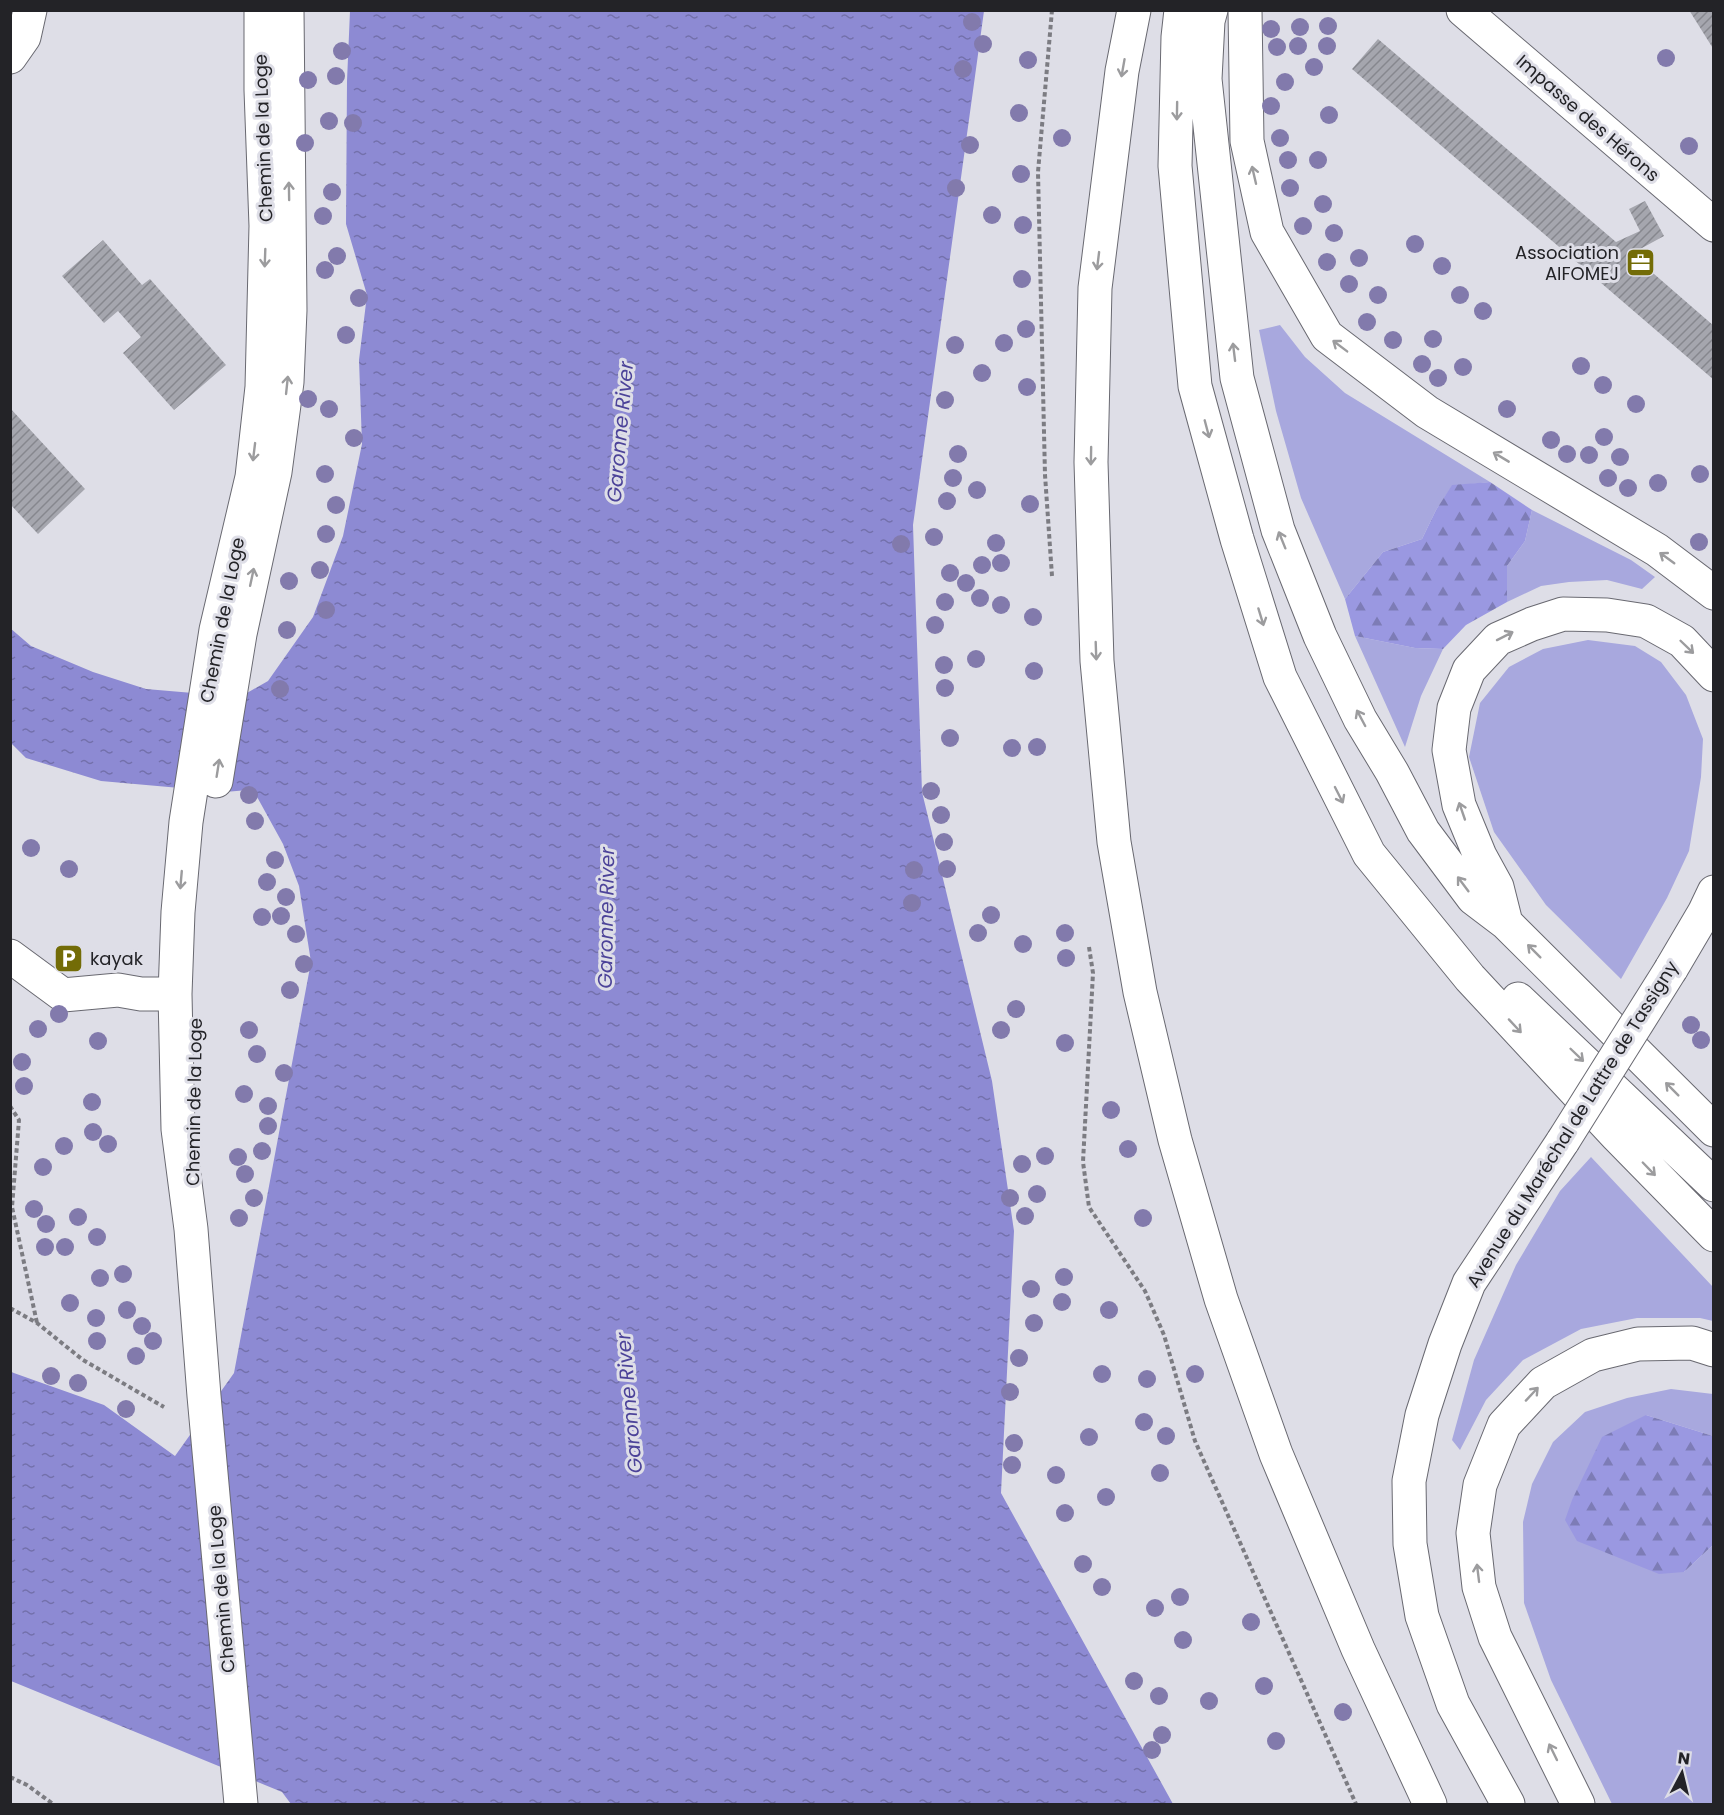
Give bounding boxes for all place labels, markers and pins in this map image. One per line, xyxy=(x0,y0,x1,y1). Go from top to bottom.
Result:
place label: Association AIFOMEJ xyxy=(1515,240,1619,286)
office icon: Association AIFOMEJ xyxy=(1624,246,1656,278)
parking icon: kayak xyxy=(53,942,85,974)
place label: kayak xyxy=(90,946,144,971)

